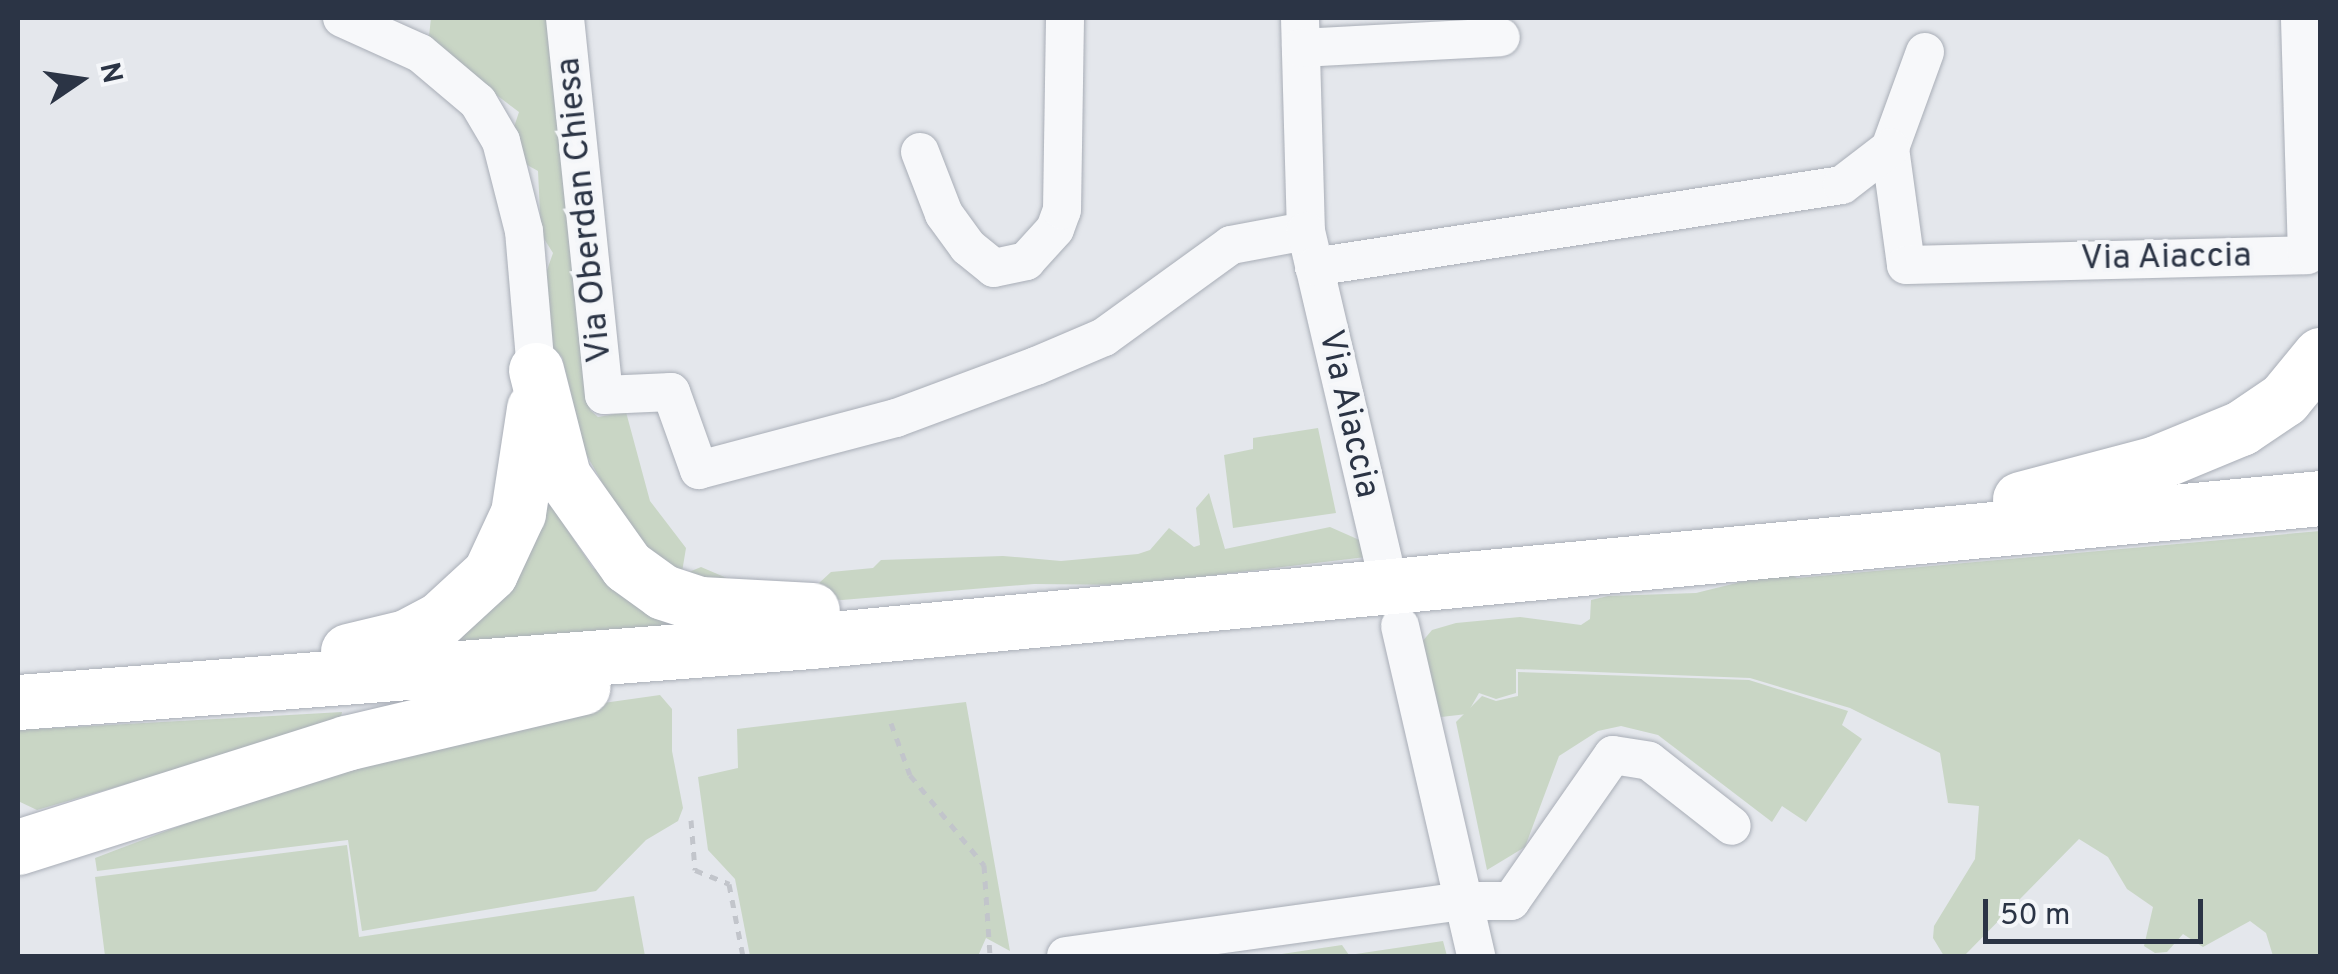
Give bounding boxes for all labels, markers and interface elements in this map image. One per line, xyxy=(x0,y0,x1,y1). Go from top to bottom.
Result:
north arrow xyxy=(30,30,130,130)
street label: Via Oberdan Chiesa xyxy=(548,55,622,365)
text: N xyxy=(89,59,129,87)
street label: Via Aiaccia xyxy=(2079,235,2253,281)
street label: Via Aiaccia xyxy=(1308,325,1388,503)
scale bar xyxy=(1988,879,2208,941)
text: 50 m xyxy=(2000,898,2070,935)

